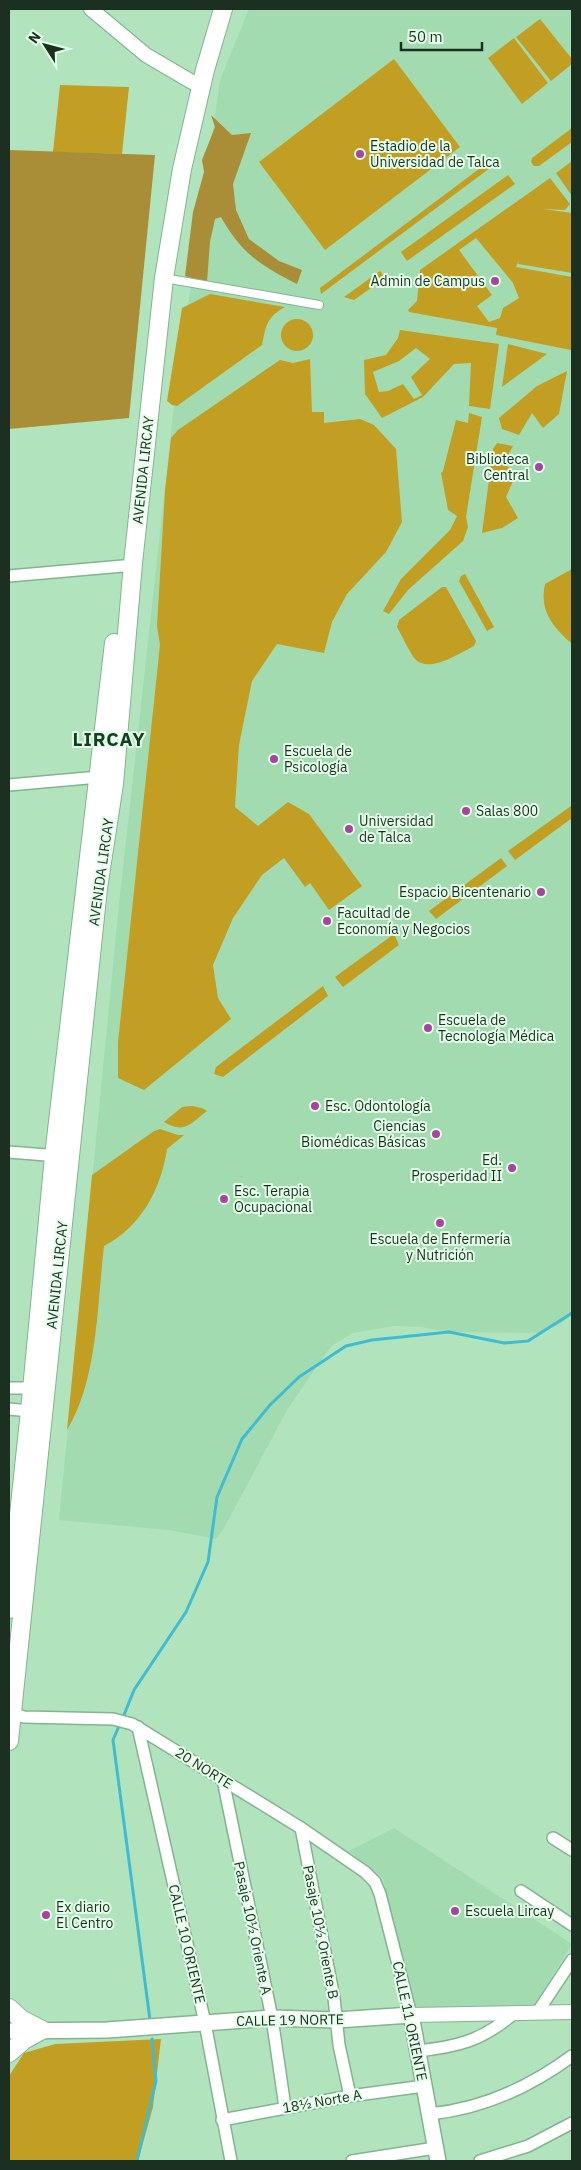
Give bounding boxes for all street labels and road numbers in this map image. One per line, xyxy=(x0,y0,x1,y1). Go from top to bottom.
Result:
street label: AVENIDA LIRCAY xyxy=(128,414,158,525)
street label: AVENIDA LIRCAY xyxy=(85,816,118,927)
street label: AVENIDA LIRCAY xyxy=(42,1219,72,1330)
street label: 20 NORTE xyxy=(172,1743,236,1793)
street label: Pasaje 10½ Oriente A xyxy=(230,1860,276,1996)
street label: Pasaje 10½ Oriente B xyxy=(299,1863,343,2001)
street label: CALLE 10 ORIENTE xyxy=(165,1883,209,2005)
street label: CALLE 11 ORIENTE xyxy=(389,1959,431,2083)
street label: CALLE 19 NORTE xyxy=(236,2010,344,2030)
street label: 18½ Norte A xyxy=(281,2085,363,2117)

